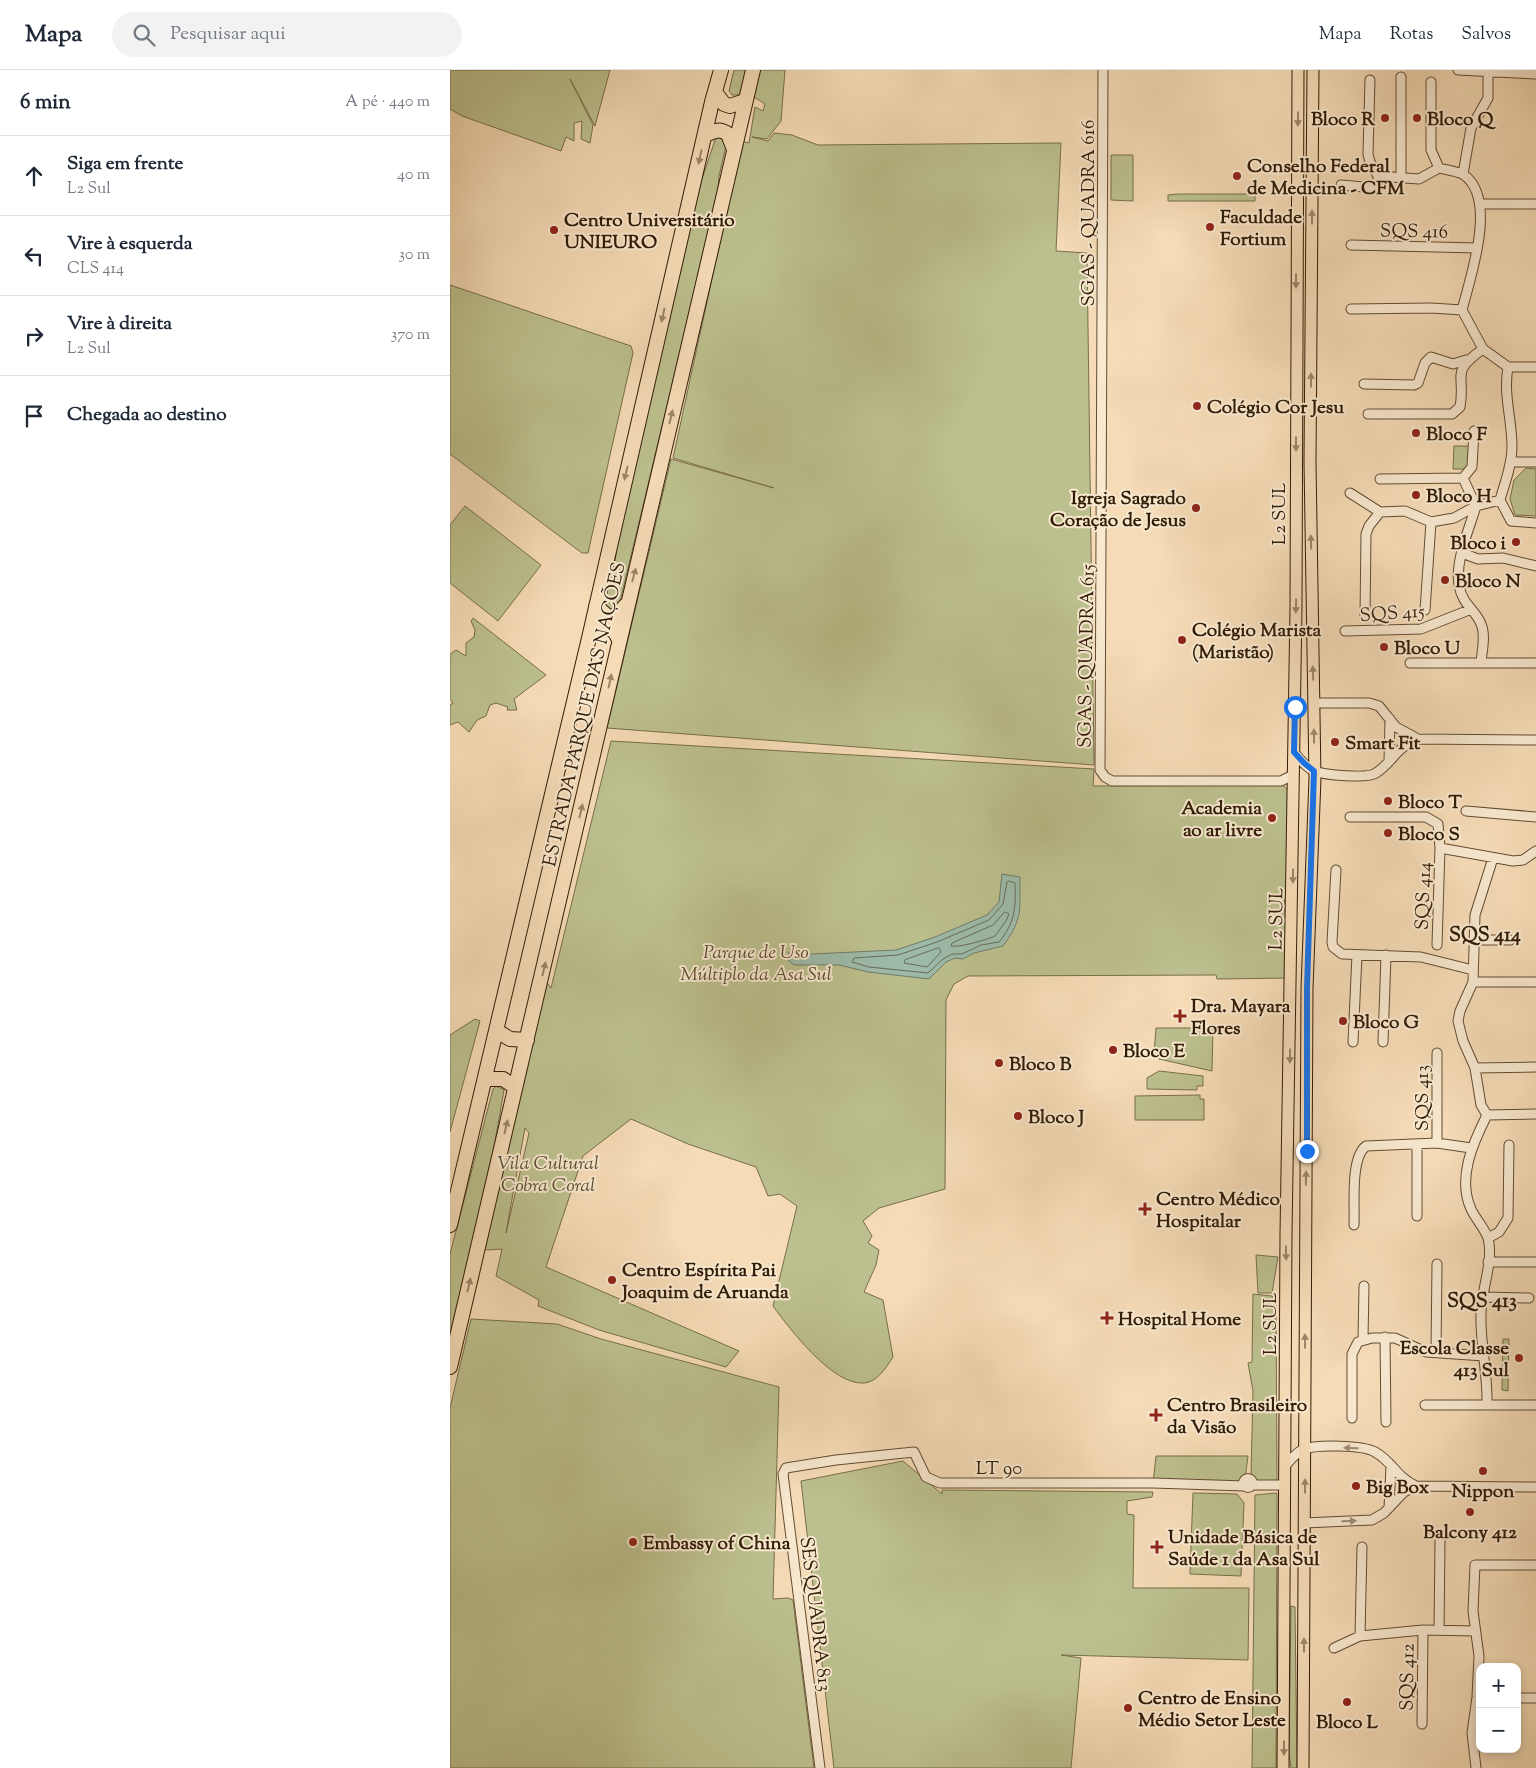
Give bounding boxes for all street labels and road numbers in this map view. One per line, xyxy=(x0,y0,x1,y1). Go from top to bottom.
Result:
street label: SGAS - QUADRA 616 xyxy=(1076,120,1103,306)
street label: SQS 416 xyxy=(1380,218,1448,247)
street label: L2 SUL xyxy=(1267,482,1294,545)
street label: ESTRADA PARQUE DAS NAÇÕES xyxy=(537,560,634,869)
street label: SGAS - QUADRA 615 xyxy=(1072,563,1103,748)
street label: SQS 415 xyxy=(1359,599,1426,630)
street label: SQS 414 xyxy=(1410,861,1439,931)
street label: L2 SUL xyxy=(1263,887,1292,951)
street label: SQS 413 xyxy=(1410,1065,1437,1131)
street label: L2 SUL xyxy=(1258,1292,1285,1355)
street label: LT 90 xyxy=(976,1456,1022,1483)
street label: SES QUADRA 813 xyxy=(792,1535,837,1693)
street label: SQS 412 xyxy=(1394,1643,1423,1711)

